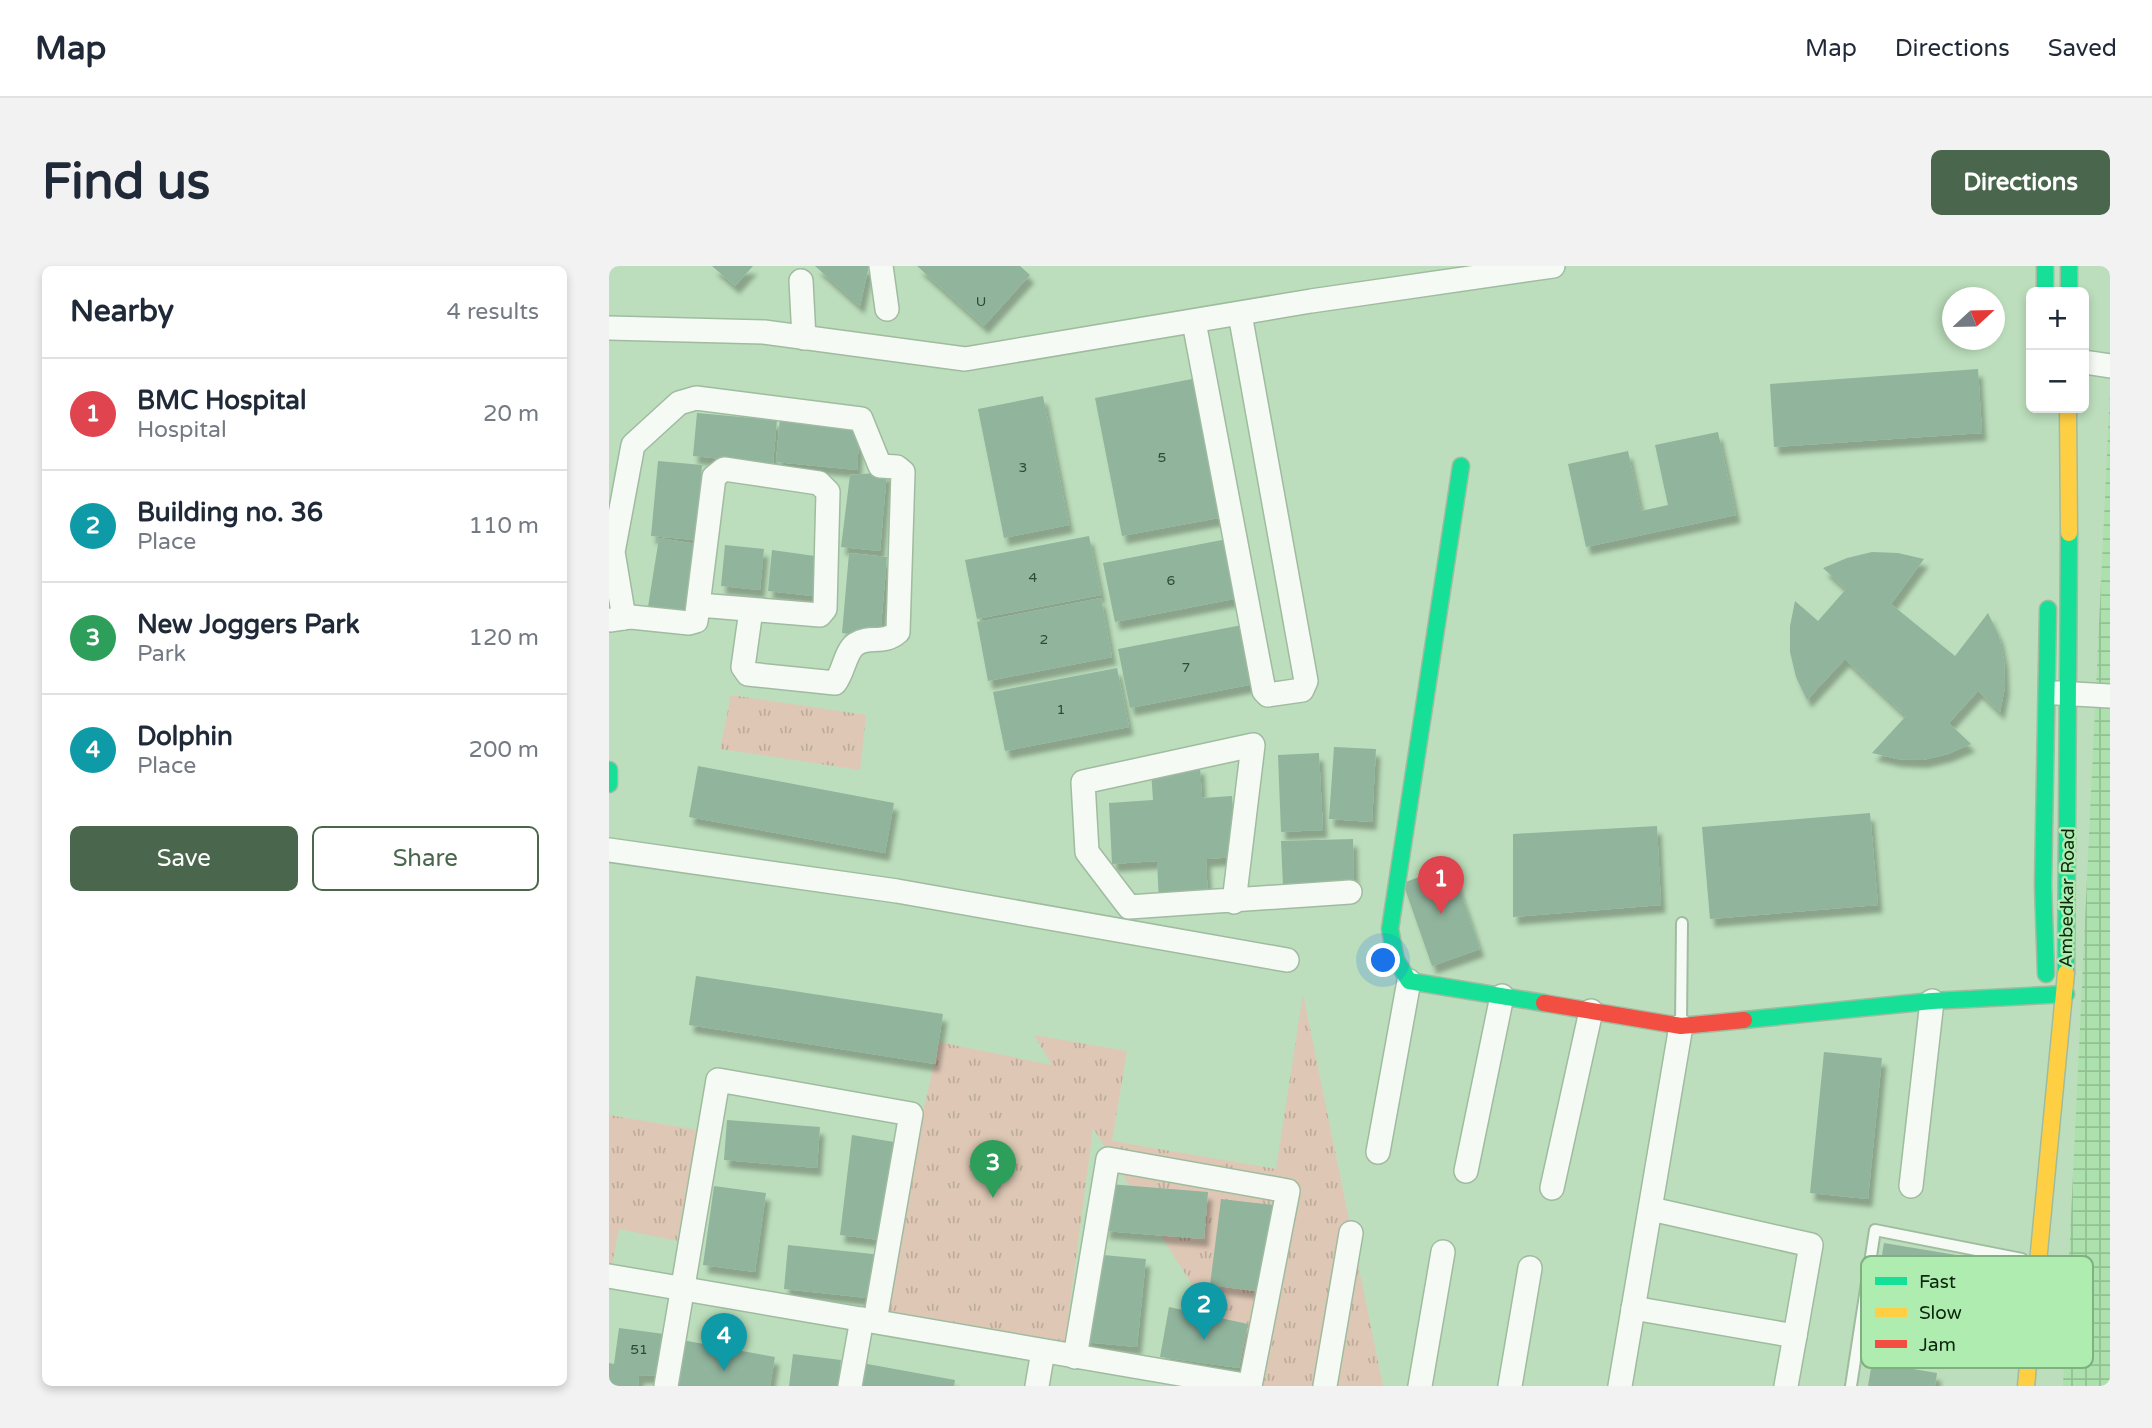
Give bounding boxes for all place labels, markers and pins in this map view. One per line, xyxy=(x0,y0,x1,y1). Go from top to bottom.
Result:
pin: 1 xyxy=(1418,856,1464,914)
pin: 3 xyxy=(970,1140,1016,1198)
pin: 2 xyxy=(1181,1282,1227,1340)
pin: 4 xyxy=(701,1313,747,1371)

